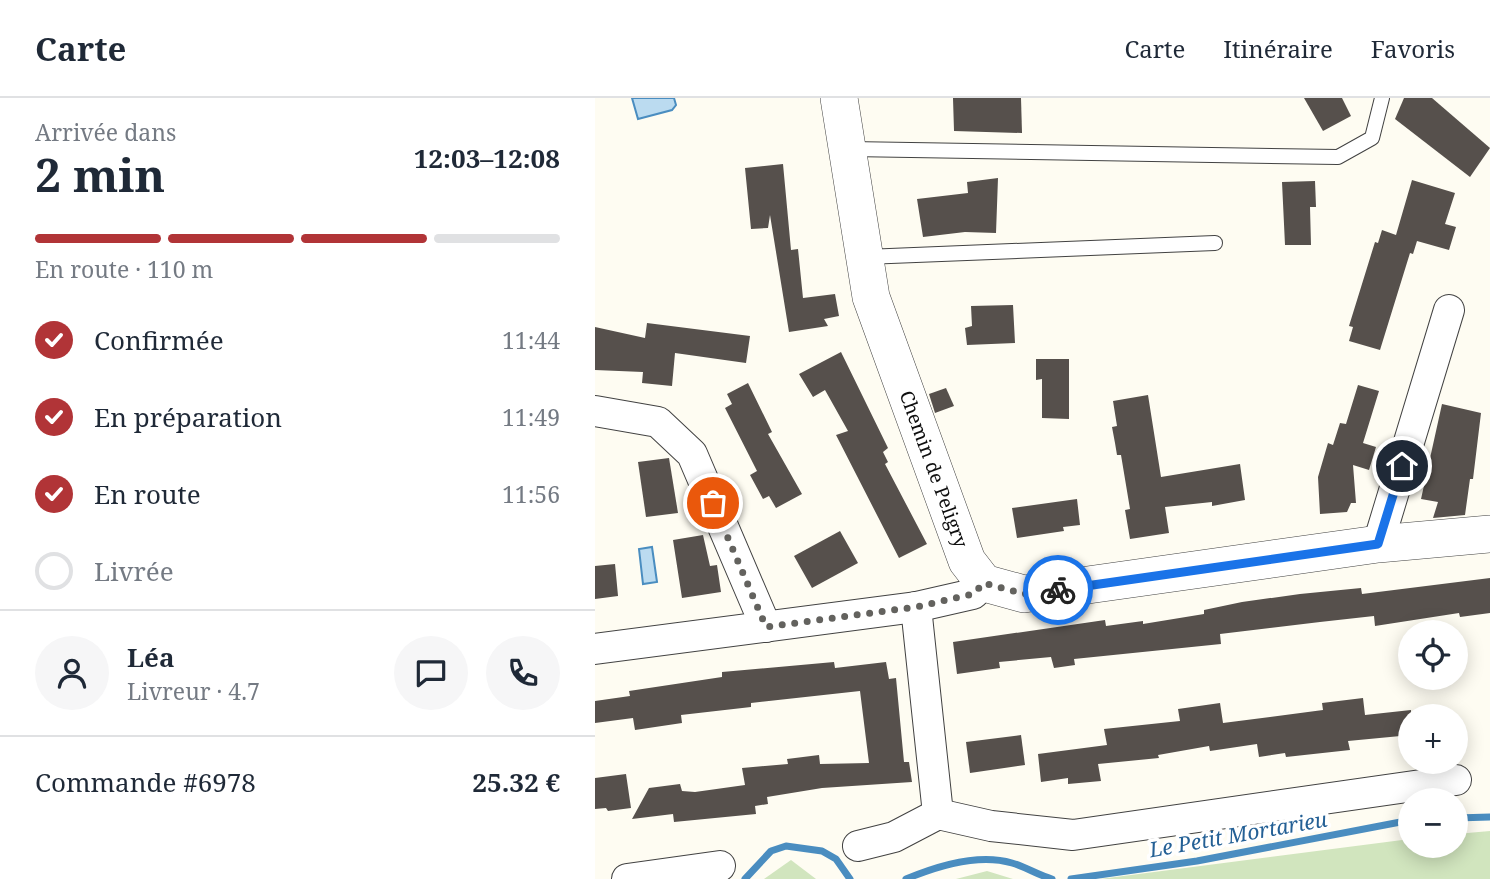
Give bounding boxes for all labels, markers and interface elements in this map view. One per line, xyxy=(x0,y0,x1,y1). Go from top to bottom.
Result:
text: Carte xyxy=(35,26,126,71)
text: Carte xyxy=(1124,32,1185,65)
text: Itinéraire xyxy=(1223,32,1333,65)
text: Favoris xyxy=(1371,32,1455,65)
text: Arrivée dans xyxy=(35,116,176,148)
text: 12:03–12:08 xyxy=(414,140,560,176)
text: 2 min xyxy=(35,143,165,205)
text: En route · 110 m xyxy=(35,253,213,285)
icon: check xyxy=(35,321,73,359)
text: Confirmée xyxy=(94,322,224,358)
text: 11:44 xyxy=(502,324,560,356)
street label: Chemin de Peligry xyxy=(893,387,975,551)
icon: check xyxy=(35,398,73,436)
text: En préparation xyxy=(94,399,282,435)
text: 11:49 xyxy=(502,401,560,433)
pin xyxy=(1372,436,1432,496)
icon: home xyxy=(1383,447,1421,485)
pin xyxy=(683,473,743,533)
icon: check xyxy=(35,475,73,513)
text: En route xyxy=(94,476,201,512)
text: 11:56 xyxy=(502,478,560,510)
icon: bag xyxy=(694,484,732,522)
text: Livrée xyxy=(94,553,174,589)
courier xyxy=(1023,555,1093,625)
icon: bike xyxy=(1039,571,1077,609)
map controls xyxy=(1398,620,1468,858)
button: locate xyxy=(1398,620,1468,690)
button: person xyxy=(35,636,109,710)
button: chat xyxy=(394,636,468,710)
button: phone xyxy=(486,636,560,710)
text: Léa xyxy=(127,639,174,675)
text: Livreur · 4.7 xyxy=(127,675,260,707)
button: + xyxy=(1398,704,1468,774)
text: Commande #6978 xyxy=(35,764,256,800)
text: 25.32 € xyxy=(472,764,560,800)
button: − xyxy=(1398,788,1468,858)
water label: Le Petit Mortarieu xyxy=(1146,804,1330,864)

